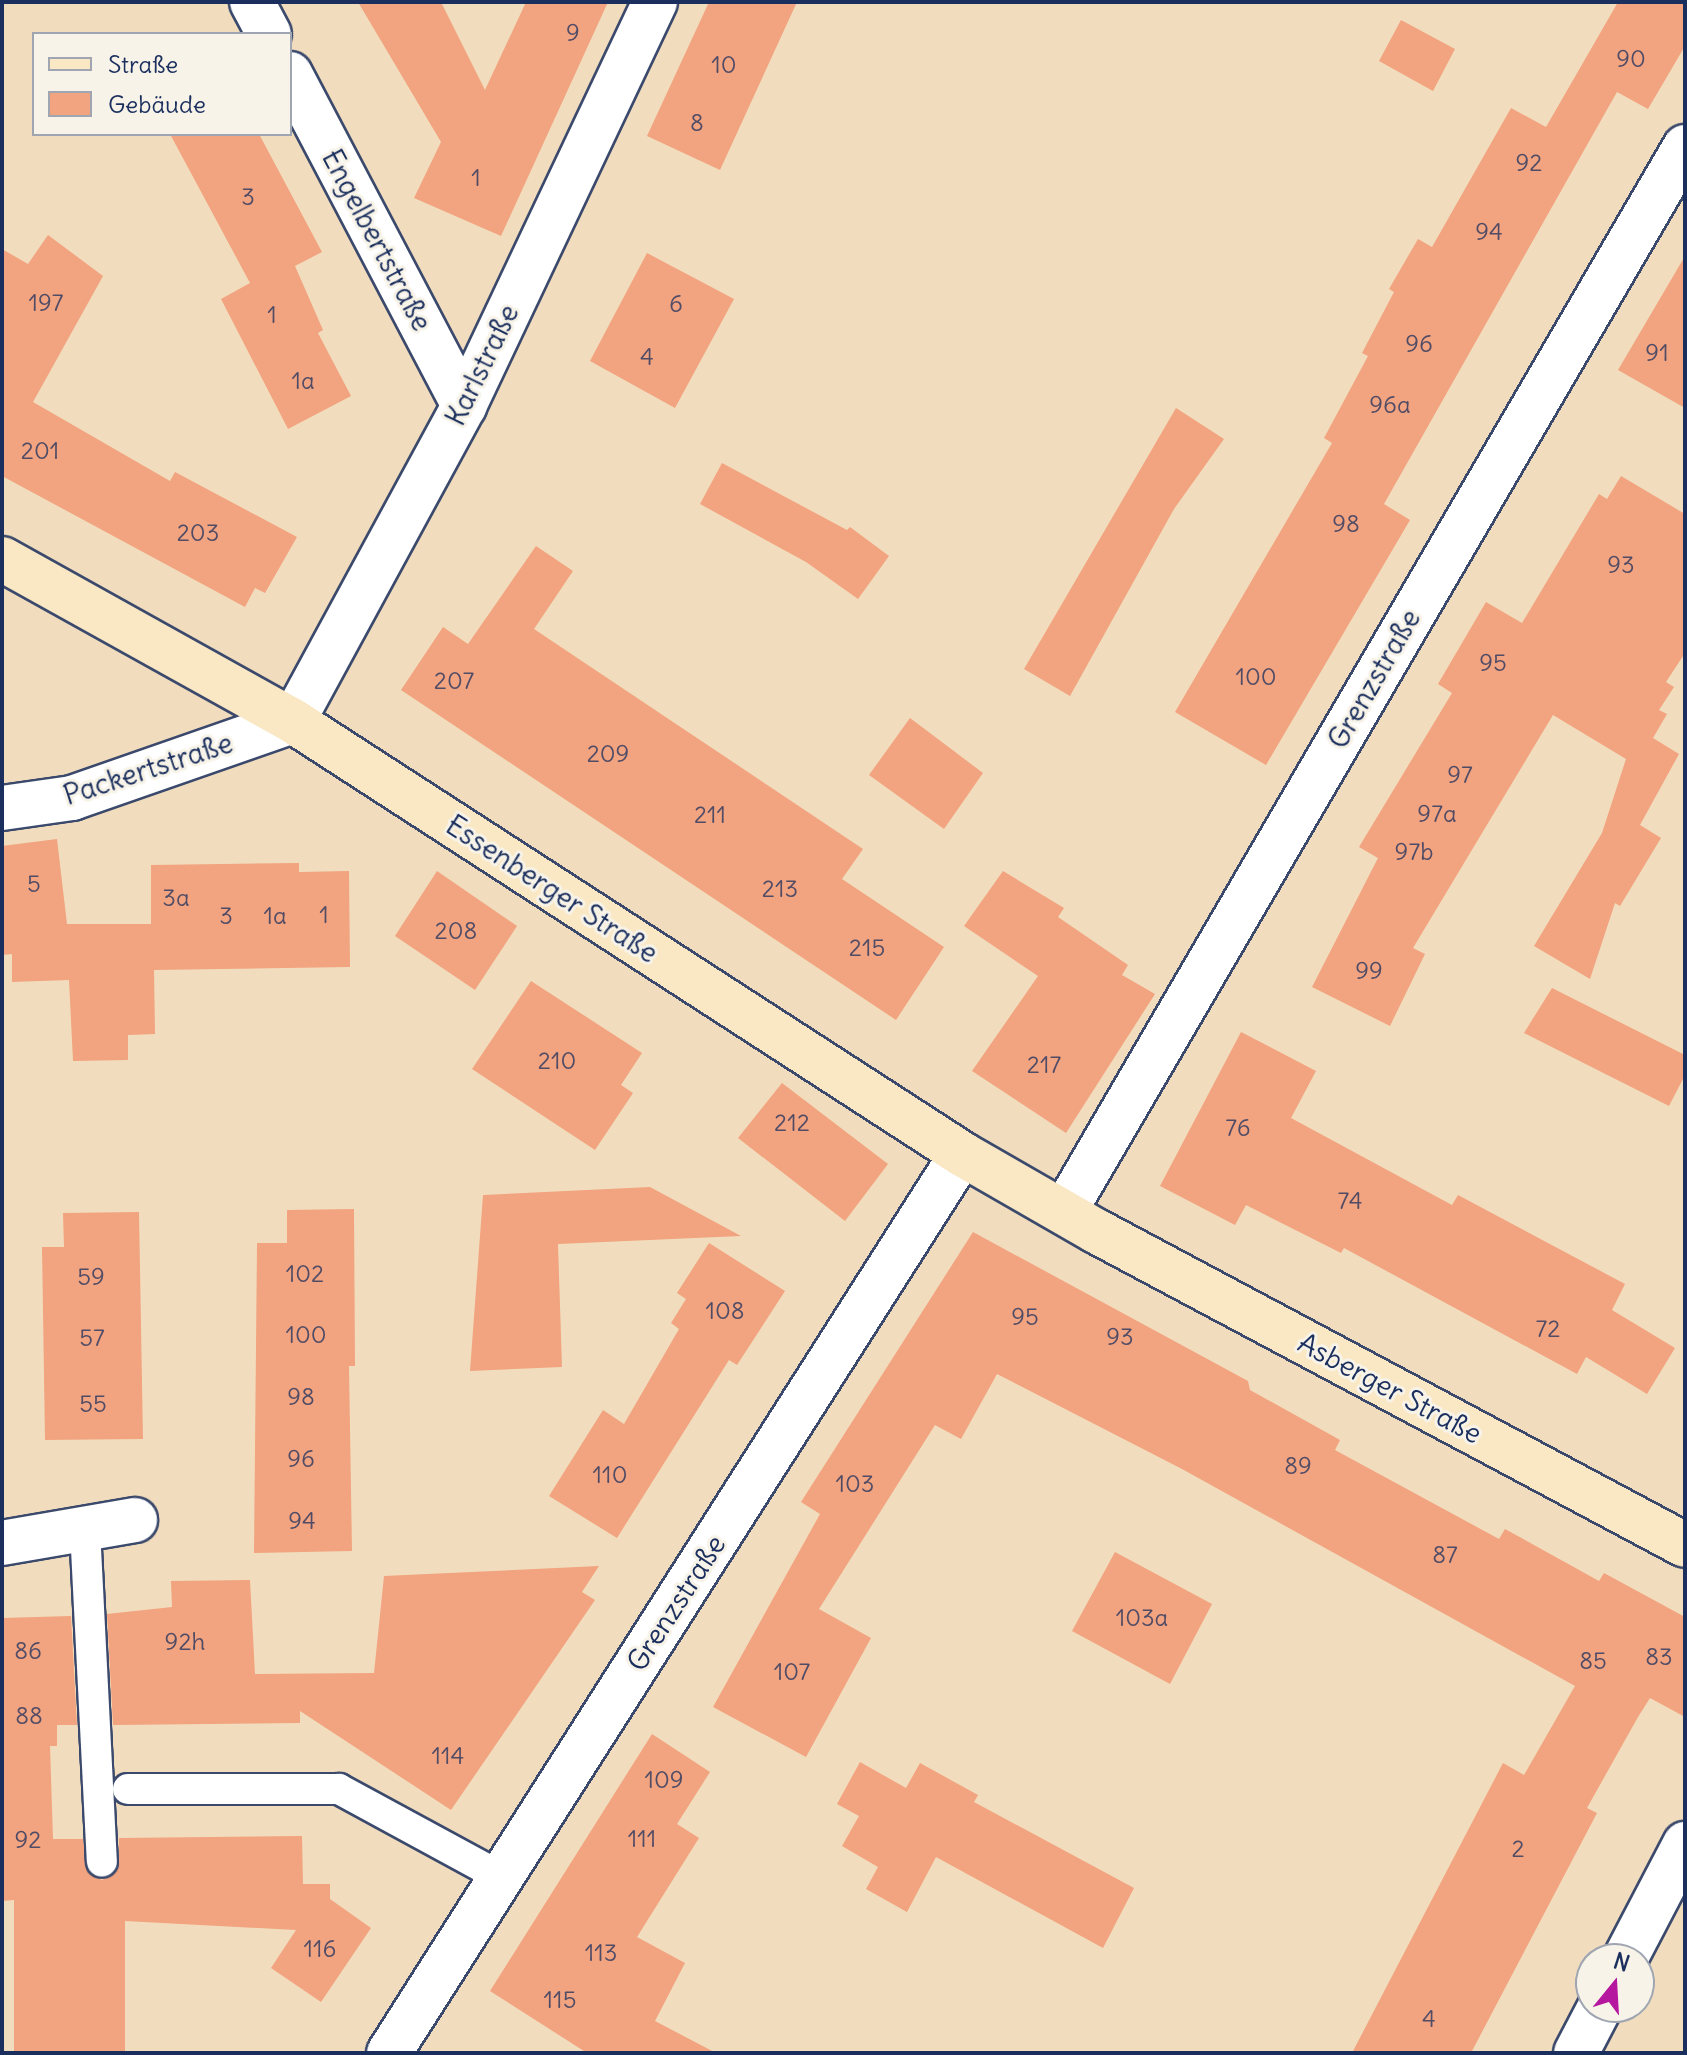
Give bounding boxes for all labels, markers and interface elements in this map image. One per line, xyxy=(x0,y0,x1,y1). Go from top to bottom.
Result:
house number: 9 xyxy=(566,19,580,47)
legend xyxy=(32,32,292,136)
house number: 90 xyxy=(1616,45,1646,73)
text: Straße xyxy=(108,49,178,79)
house number: 10 xyxy=(711,51,737,79)
text: Gebäude xyxy=(108,89,206,119)
house number: 8 xyxy=(690,109,704,137)
street label: Engelbertstraße xyxy=(315,144,439,336)
house number: 92 xyxy=(1516,149,1542,177)
house number: 1 xyxy=(471,164,481,192)
house number: 3 xyxy=(241,183,255,211)
house number: 94 xyxy=(1475,218,1503,246)
house number: 197 xyxy=(28,289,64,317)
house number: 6 xyxy=(669,290,683,318)
street label: Karlstraße xyxy=(438,299,526,431)
house number: 1 xyxy=(267,301,277,329)
house number: 96 xyxy=(1405,330,1433,358)
house number: 91 xyxy=(1645,339,1669,367)
house number: 4 xyxy=(640,343,654,371)
house number: 1a xyxy=(291,367,315,395)
house number: 96a xyxy=(1369,391,1411,419)
house number: 201 xyxy=(21,437,59,465)
house number: 98 xyxy=(1332,510,1360,538)
house number: 203 xyxy=(177,519,219,547)
house number: 93 xyxy=(1607,551,1635,579)
street label: Grenzstraße xyxy=(1321,603,1427,755)
house number: 95 xyxy=(1479,649,1507,677)
house number: 100 xyxy=(1235,663,1277,691)
house number: 207 xyxy=(434,667,474,695)
street label: Packertstraße xyxy=(59,726,237,812)
house number: 209 xyxy=(587,740,629,768)
house number: 97 xyxy=(1447,761,1473,789)
house number: 97a xyxy=(1417,800,1457,828)
house number: 211 xyxy=(694,801,726,829)
street label: Essenberger Straße xyxy=(440,808,664,970)
house number: 97b xyxy=(1395,838,1433,866)
house number: 5 xyxy=(27,870,41,898)
house number: 213 xyxy=(762,875,798,903)
house number: 3a xyxy=(162,884,190,912)
house number: 1 xyxy=(319,901,329,929)
house number: 3 xyxy=(219,902,233,930)
house number: 1a xyxy=(263,902,287,930)
house number: 208 xyxy=(435,917,477,945)
house number: 215 xyxy=(849,934,885,962)
house number: 99 xyxy=(1355,957,1383,985)
house number: 210 xyxy=(538,1047,576,1075)
house number: 217 xyxy=(1027,1051,1061,1079)
house number: 212 xyxy=(774,1109,810,1137)
house number: 76 xyxy=(1225,1114,1251,1142)
house number: 74 xyxy=(1337,1187,1363,1215)
house number: 102 xyxy=(286,1260,324,1288)
house number: 59 xyxy=(77,1263,105,1291)
house number: 108 xyxy=(705,1297,745,1325)
house number: 95 xyxy=(1011,1303,1039,1331)
house number: 72 xyxy=(1536,1315,1560,1343)
house number: 100 xyxy=(285,1321,327,1349)
house number: 93 xyxy=(1106,1323,1134,1351)
house number: 57 xyxy=(79,1324,105,1352)
street label: Asberger Straße xyxy=(1292,1325,1488,1451)
house number: 98 xyxy=(287,1383,315,1411)
house number: 55 xyxy=(79,1390,107,1418)
house number: 96 xyxy=(287,1445,315,1473)
house number: 89 xyxy=(1284,1452,1312,1480)
house number: 110 xyxy=(593,1461,627,1489)
house number: 103 xyxy=(836,1470,874,1498)
house number: 94 xyxy=(288,1507,316,1535)
street label: Grenzstraße xyxy=(620,1529,732,1677)
house number: 87 xyxy=(1432,1541,1458,1569)
house number: 103a xyxy=(1116,1604,1168,1632)
house number: 92h xyxy=(165,1628,205,1656)
house number: 86 xyxy=(14,1637,42,1665)
house number: 83 xyxy=(1645,1643,1673,1671)
house number: 85 xyxy=(1579,1647,1607,1675)
house number: 107 xyxy=(774,1658,810,1686)
house number: 88 xyxy=(15,1702,43,1730)
house number: 114 xyxy=(432,1742,464,1770)
house number: 109 xyxy=(644,1766,684,1794)
house number: 111 xyxy=(628,1825,656,1853)
house number: 92 xyxy=(15,1826,41,1854)
house number: 2 xyxy=(1511,1835,1525,1863)
house number: 116 xyxy=(304,1935,336,1963)
house number: 113 xyxy=(585,1939,617,1967)
north arrow xyxy=(1575,1943,1655,2023)
text: N xyxy=(1610,1946,1633,1978)
house number: 115 xyxy=(544,1986,576,2014)
house number: 4 xyxy=(1422,2005,1436,2033)

